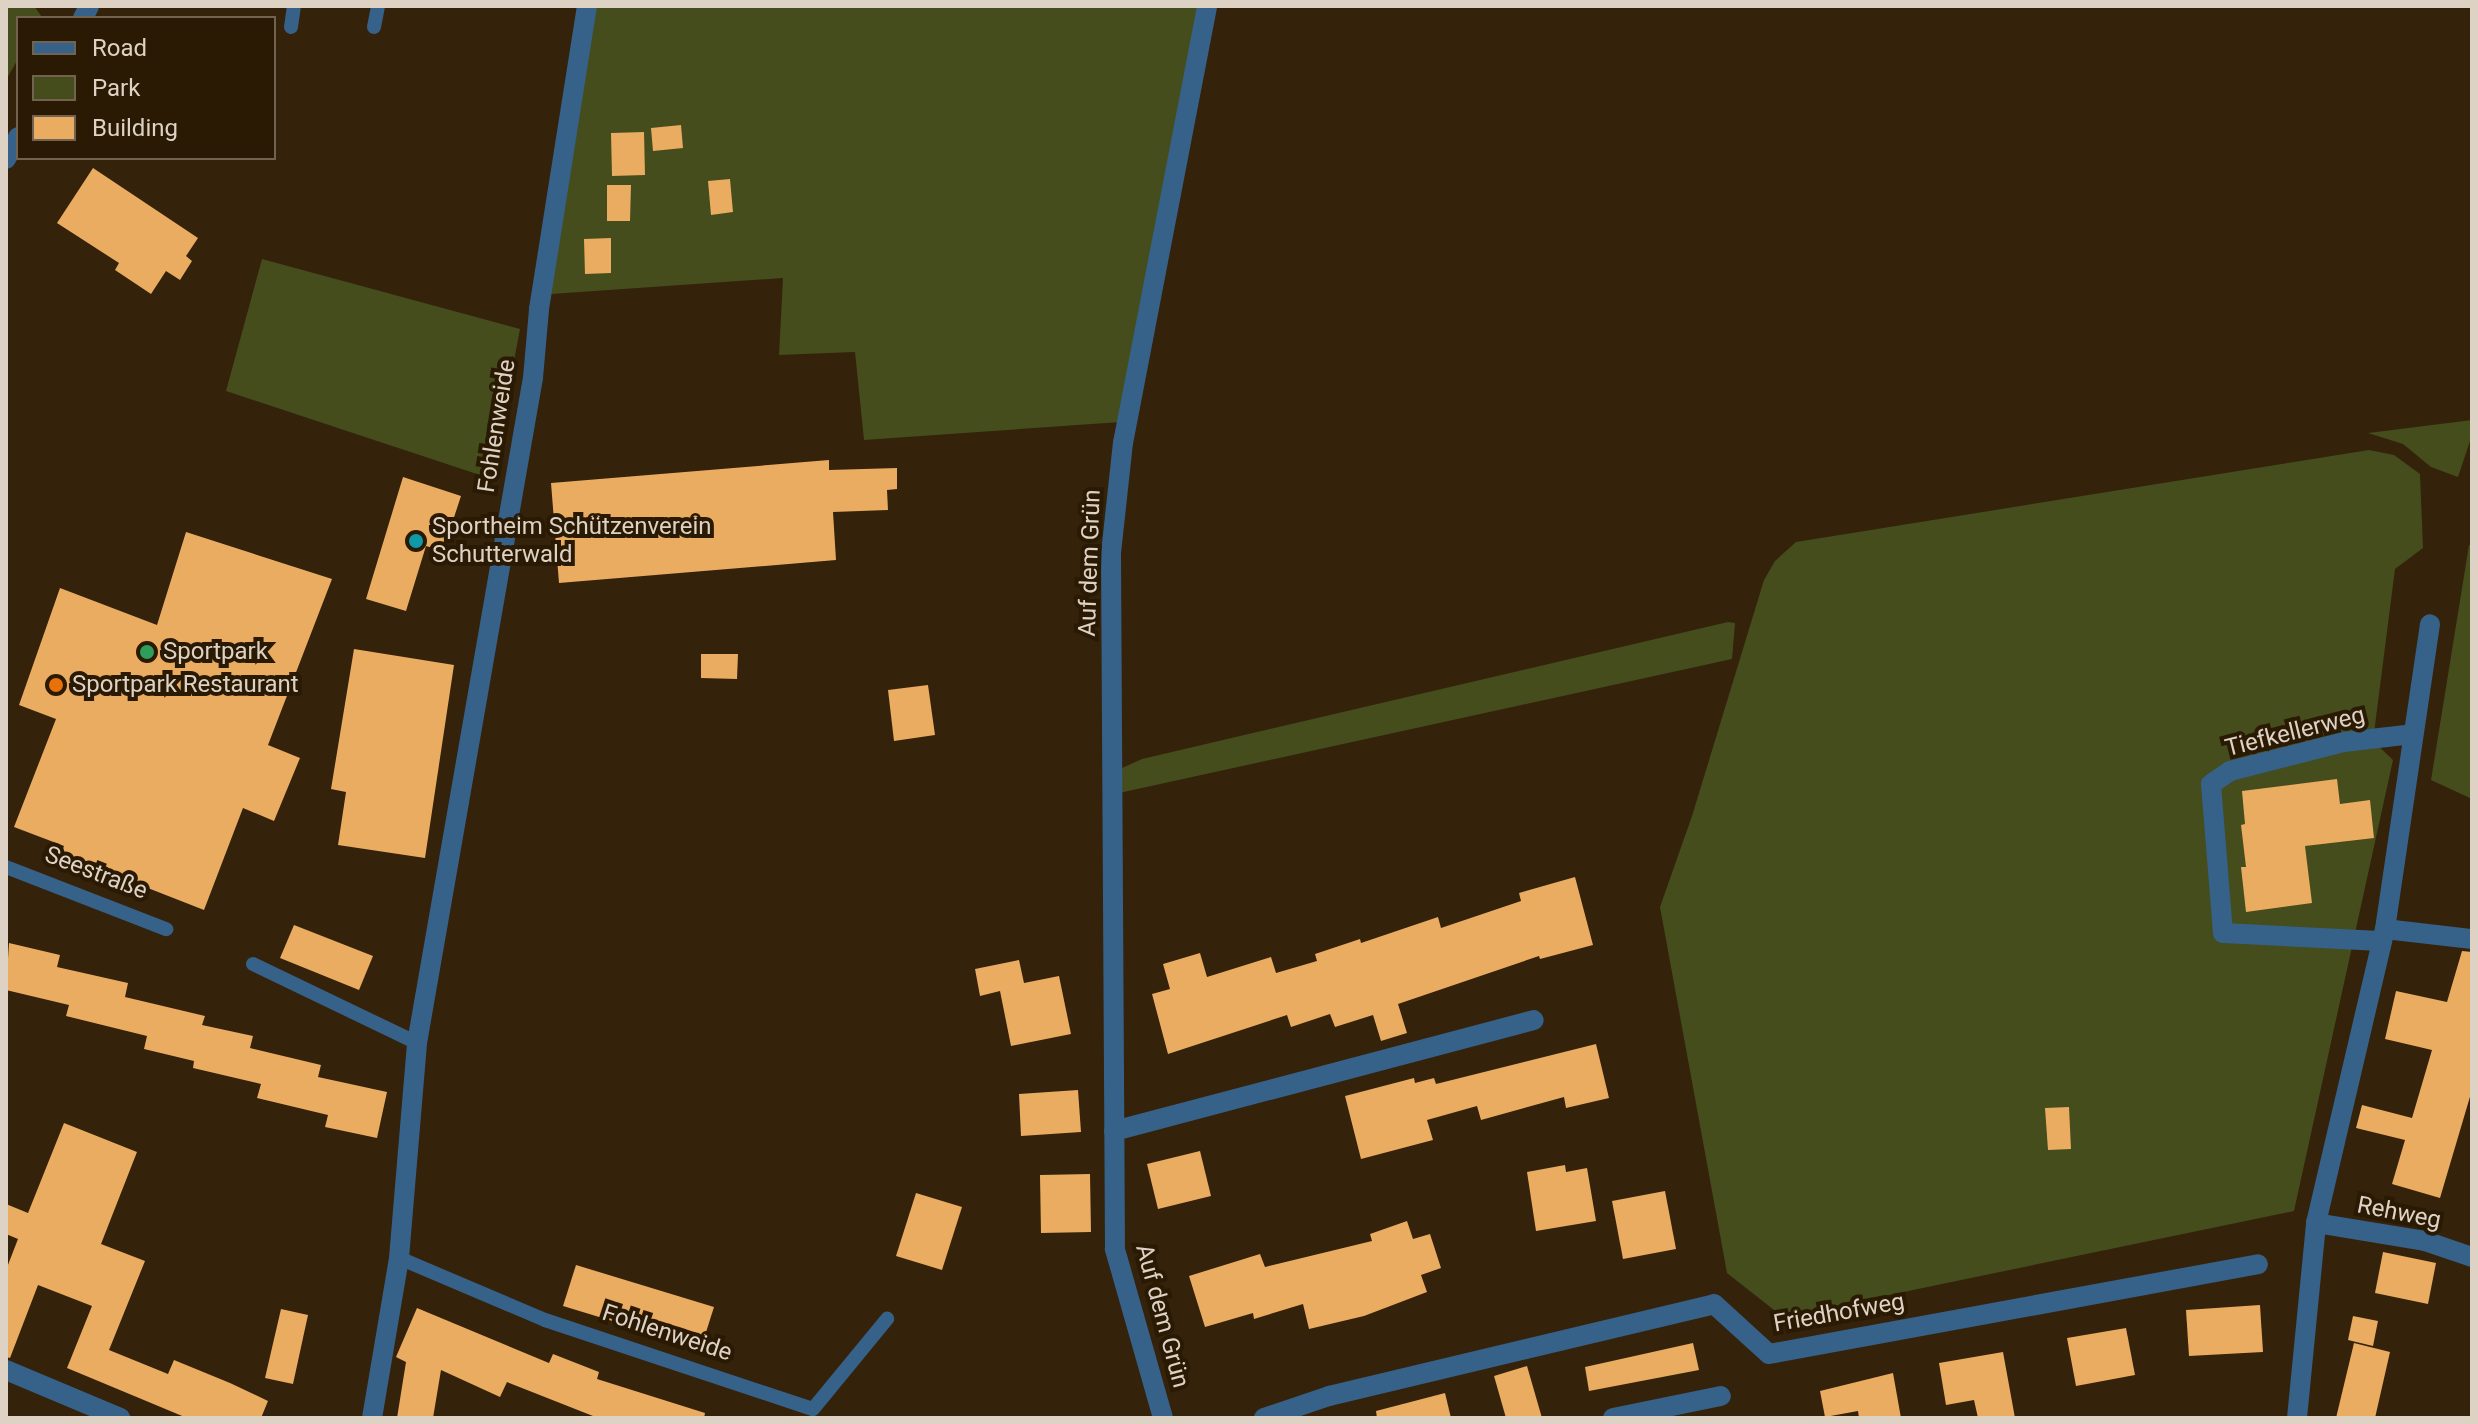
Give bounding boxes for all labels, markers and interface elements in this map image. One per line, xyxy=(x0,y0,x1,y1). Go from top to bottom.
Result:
legend xyxy=(16,16,276,160)
text: Road xyxy=(92,34,147,62)
text: Park xyxy=(92,74,140,102)
text: Building xyxy=(92,114,178,142)
street label: Fohlenweide xyxy=(472,357,522,495)
street label: Auf dem Grün xyxy=(1073,489,1107,637)
place label: Sportheim Schützenverein Schutterwald xyxy=(432,513,712,569)
marker: Sportheim Schützenverein Schutterwald xyxy=(407,532,425,550)
place label: Sportpark xyxy=(163,638,268,666)
marker: Sportpark xyxy=(138,643,156,661)
place label: Sportpark Restaurant xyxy=(72,671,299,699)
marker: Sportpark Restaurant xyxy=(47,676,65,694)
street label: Tiefkellerweg xyxy=(2222,701,2368,763)
street label: Seestraße xyxy=(41,840,151,906)
street label: Rehweg xyxy=(2355,1191,2443,1235)
street label: Auf dem Grün xyxy=(1129,1241,1195,1391)
street label: Friedhofweg xyxy=(1771,1287,1907,1339)
street label: Fohlenweide xyxy=(599,1299,735,1367)

